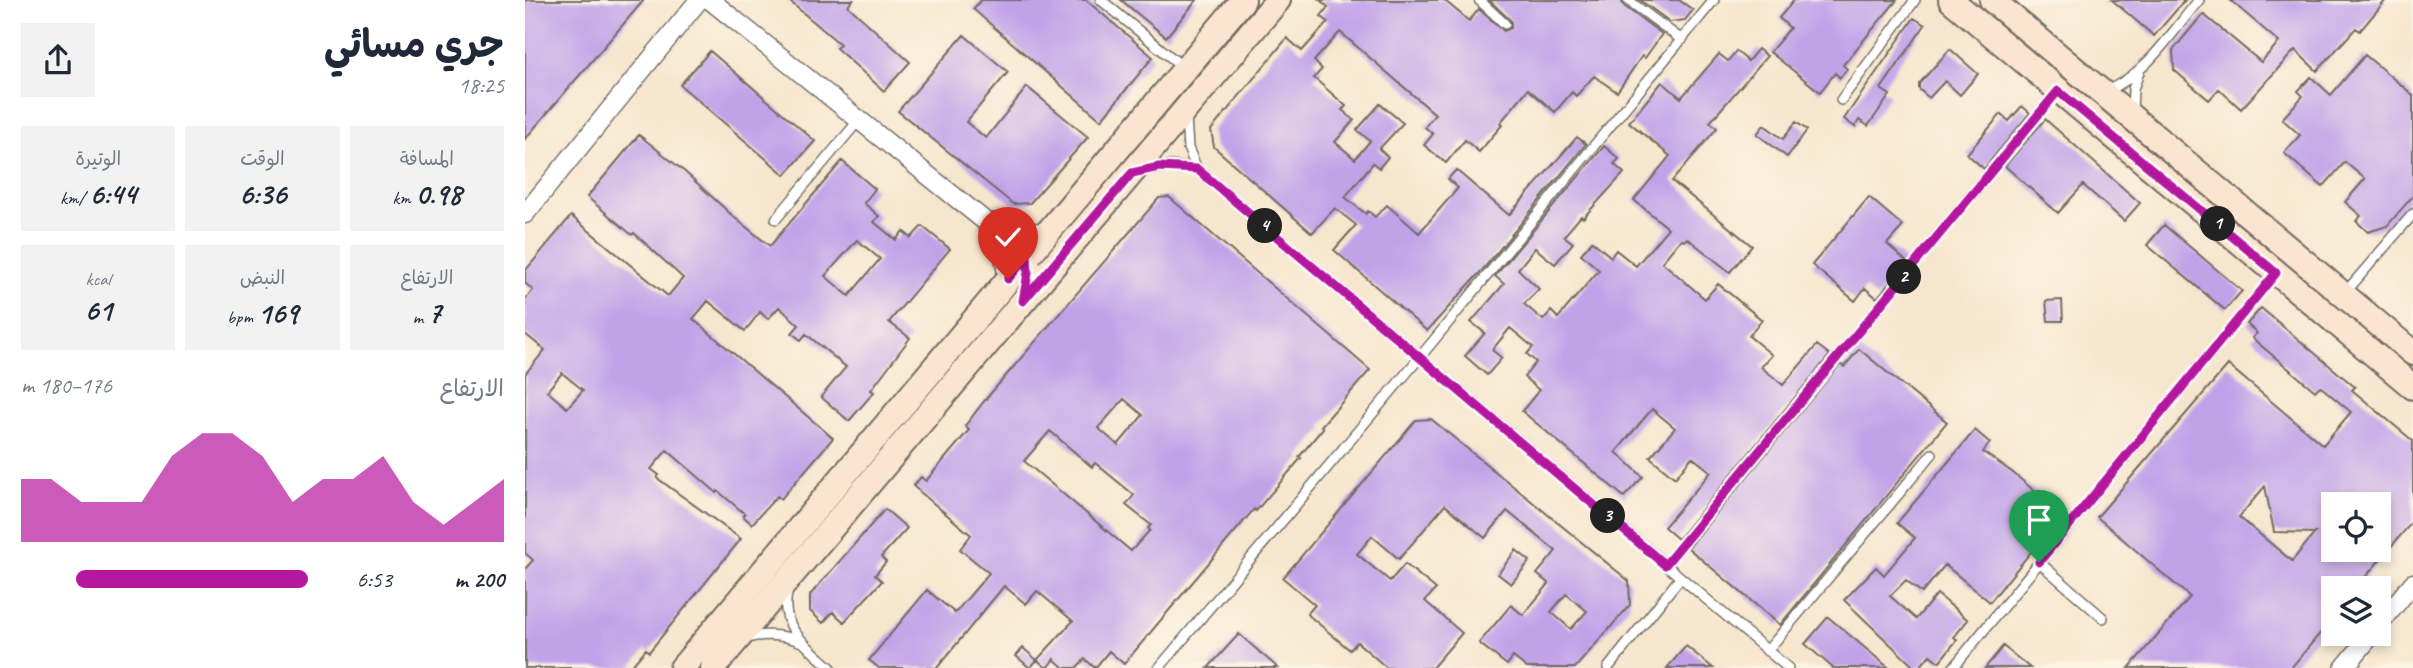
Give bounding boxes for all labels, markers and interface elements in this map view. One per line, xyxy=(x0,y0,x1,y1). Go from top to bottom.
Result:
text: جري مسائي xyxy=(324,21,504,68)
button: share xyxy=(21,23,95,97)
text: 18:25 xyxy=(458,71,504,100)
text: الوتيرة xyxy=(75,147,121,171)
text: الوقت xyxy=(240,147,285,171)
text: المسافة xyxy=(400,147,454,171)
text: 6:44 xyxy=(89,175,136,213)
text: 6:36 xyxy=(239,175,286,213)
text: 0.98 xyxy=(415,175,461,213)
text: /km xyxy=(60,186,89,210)
text: km xyxy=(392,186,415,210)
pin: 1 xyxy=(2201,206,2235,242)
pin xyxy=(978,207,1038,279)
pin: 4 xyxy=(1247,208,1283,244)
text: 1 xyxy=(2213,211,2222,235)
text: 4 xyxy=(1260,213,1269,237)
icon: check xyxy=(989,218,1027,256)
pin: 2 xyxy=(1887,260,1921,294)
text: 2 xyxy=(1899,264,1908,288)
text: النبض xyxy=(240,266,285,290)
text: الارتفاع xyxy=(400,266,453,290)
text: kcal xyxy=(86,267,111,291)
text: 61 xyxy=(84,291,112,329)
text: 169 xyxy=(257,294,298,332)
text: 7 xyxy=(428,294,441,332)
text: bpm xyxy=(227,305,257,329)
text: m xyxy=(413,305,428,329)
text: 176–180 m xyxy=(21,371,112,400)
text: الارتفاع xyxy=(440,374,504,403)
pin xyxy=(2009,490,2069,562)
map controls xyxy=(2321,492,2391,646)
button: locate xyxy=(2321,492,2391,562)
pin: 3 xyxy=(1591,498,1625,534)
icon: arrive xyxy=(2020,501,2058,539)
text: 3 xyxy=(1603,503,1612,527)
text: 6:53 xyxy=(356,565,392,594)
text: 200 m xyxy=(454,565,504,594)
button: layers xyxy=(2321,576,2391,646)

